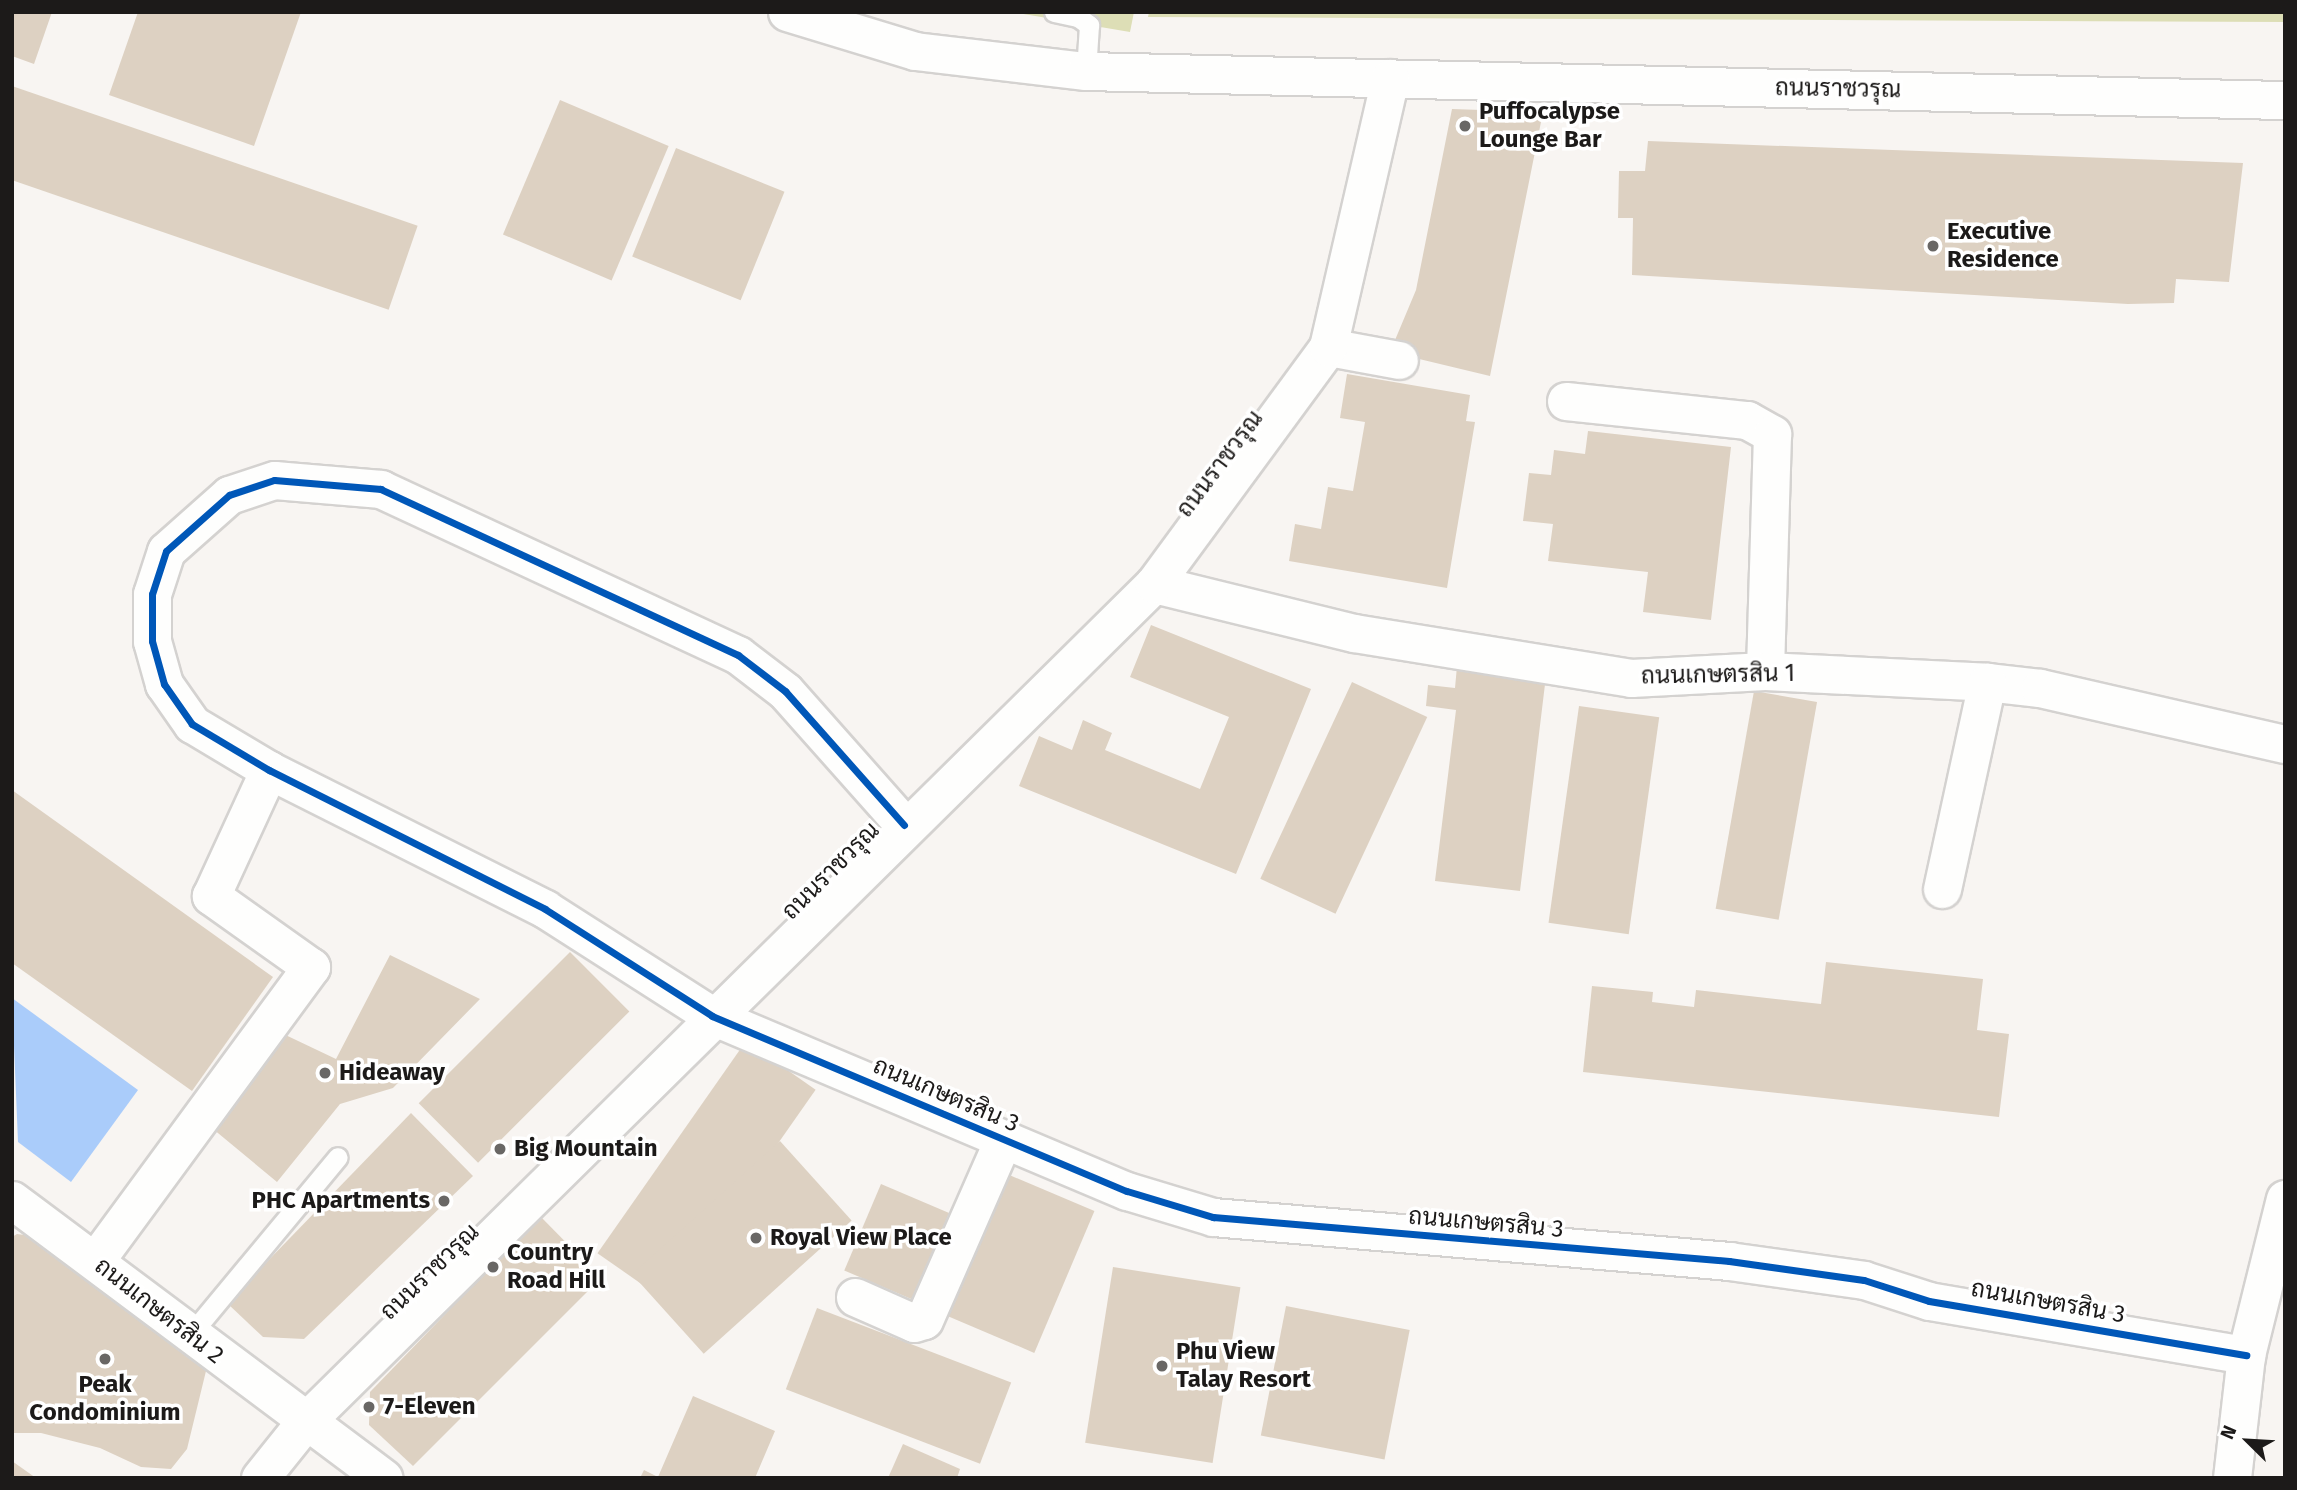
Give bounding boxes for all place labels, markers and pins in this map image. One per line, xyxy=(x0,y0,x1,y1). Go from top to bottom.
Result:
place label: Puffocalypse Lounge Bar xyxy=(1479,98,1620,154)
marker: Puffocalypse Lounge Bar xyxy=(1457,118,1473,134)
place label: Executive Residence xyxy=(1947,218,2059,274)
marker: Executive Residence xyxy=(1925,238,1941,254)
place label: Hideaway xyxy=(339,1059,445,1087)
marker: Hideaway xyxy=(317,1065,333,1081)
place label: Big Mountain xyxy=(514,1135,658,1163)
marker: Big Mountain xyxy=(492,1141,508,1157)
place label: PHC Apartments xyxy=(252,1187,430,1215)
marker: PHC Apartments xyxy=(436,1193,452,1209)
place label: Royal View Place xyxy=(770,1224,952,1252)
marker: Royal View Place xyxy=(748,1230,764,1246)
place label: Country Road Hill xyxy=(507,1239,605,1295)
marker: Country Road Hill xyxy=(485,1259,501,1275)
place label: Phu View Talay Resort xyxy=(1176,1338,1311,1394)
marker: Peak Condominium xyxy=(97,1351,113,1367)
marker: Phu View Talay Resort xyxy=(1154,1358,1170,1374)
place label: Peak Condominium xyxy=(29,1371,181,1427)
place label: 7-Eleven xyxy=(383,1393,476,1421)
marker: 7-Eleven xyxy=(361,1399,377,1415)

